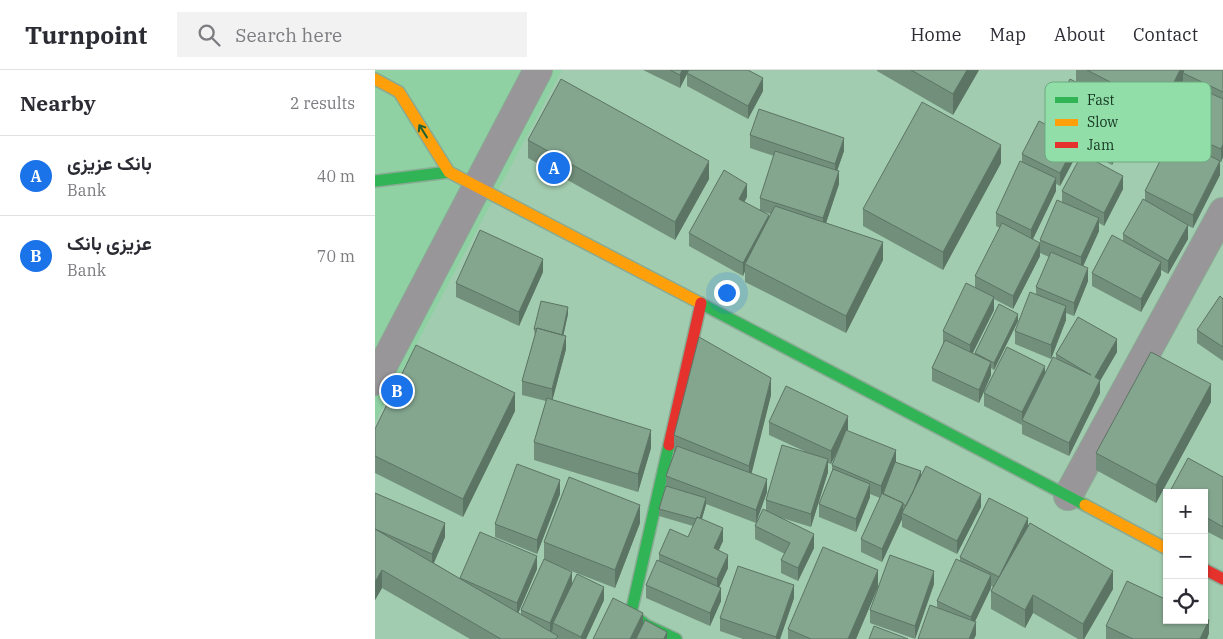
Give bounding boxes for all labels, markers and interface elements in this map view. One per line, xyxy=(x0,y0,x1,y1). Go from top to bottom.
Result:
search box xyxy=(177,12,527,57)
text: Turnpoint xyxy=(25,19,147,51)
icon: search xyxy=(195,21,223,49)
text: Search here xyxy=(235,23,342,47)
text: Home xyxy=(910,23,962,46)
text: Map xyxy=(990,23,1026,46)
text: About xyxy=(1054,23,1105,46)
text: Contact xyxy=(1133,23,1198,46)
legend xyxy=(1045,82,1211,162)
text: Nearby xyxy=(20,89,96,117)
text: Fast xyxy=(1087,91,1115,109)
text: 2 results xyxy=(290,93,355,113)
text: Slow xyxy=(1087,113,1118,131)
one-way arrow xyxy=(418,124,428,138)
text: Jam xyxy=(1087,136,1114,154)
pin: A xyxy=(538,149,570,187)
text: بانک عزیزی xyxy=(67,151,152,175)
text: A xyxy=(30,166,42,186)
text: 40 m xyxy=(317,166,355,186)
text: Bank xyxy=(67,180,106,200)
text: عزیزی بانک xyxy=(67,231,152,255)
text: B xyxy=(30,246,42,266)
text: 70 m xyxy=(317,246,355,266)
text: Bank xyxy=(67,260,106,280)
your location xyxy=(714,280,740,306)
pin: B xyxy=(381,372,413,410)
map controls xyxy=(1163,489,1208,624)
button: + xyxy=(1163,489,1208,534)
button: − xyxy=(1163,534,1208,579)
button: locate xyxy=(1163,579,1208,624)

